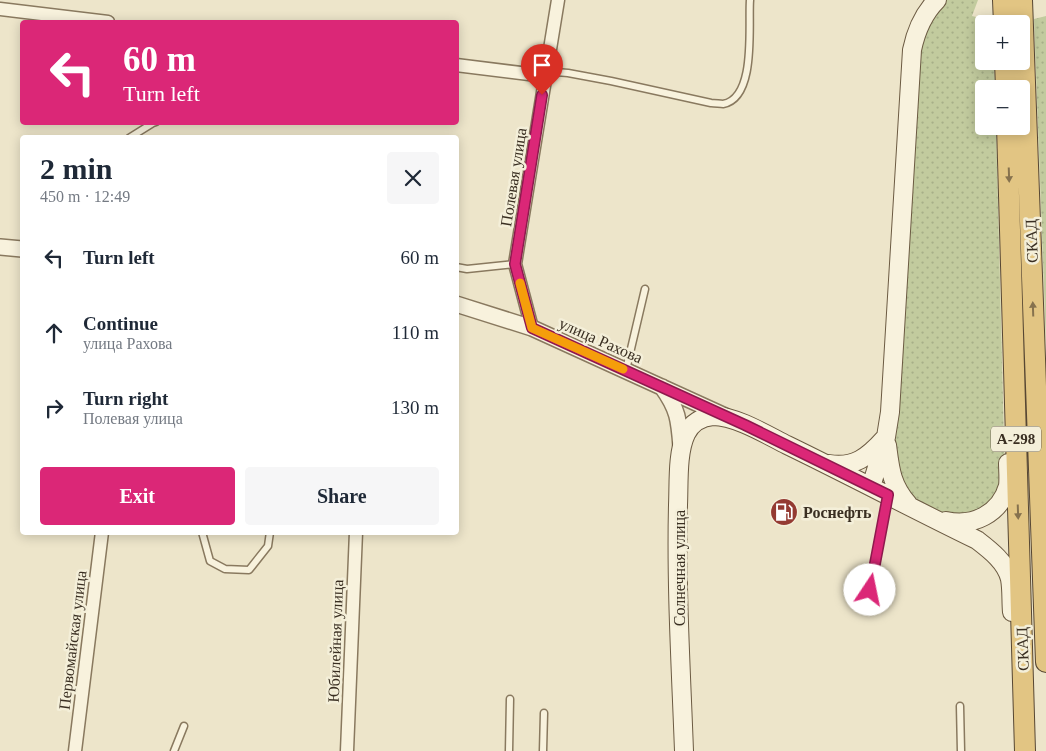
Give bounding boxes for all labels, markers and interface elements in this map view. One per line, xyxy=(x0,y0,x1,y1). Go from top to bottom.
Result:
map controls xyxy=(975,15,1030,135)
button: + xyxy=(975,15,1030,70)
icon: left xyxy=(40,40,105,105)
text: 60 m xyxy=(123,40,196,79)
pin xyxy=(521,44,563,95)
icon: arrive xyxy=(528,51,556,79)
button: − xyxy=(975,80,1030,135)
text: Turn left xyxy=(123,81,200,106)
street label: Полевая улица xyxy=(497,126,531,228)
text: 2 min xyxy=(40,152,113,185)
button: close xyxy=(387,152,439,204)
one-way arrow xyxy=(1005,167,1013,183)
text: 450 m · 12:49 xyxy=(40,188,130,205)
street label: СКАД xyxy=(1022,219,1042,263)
icon: left xyxy=(40,244,68,272)
text: Turn left xyxy=(83,247,155,268)
text: 60 m xyxy=(400,247,439,268)
one-way arrow xyxy=(1029,300,1037,316)
text: Continue xyxy=(83,313,158,334)
street label: улица Рахова xyxy=(556,315,645,367)
icon: ahead xyxy=(40,319,68,347)
text: 110 m xyxy=(392,322,439,343)
text: улица Рахова xyxy=(83,335,172,352)
text: Turn right xyxy=(83,388,168,409)
icon: right xyxy=(40,394,68,422)
text: 130 m xyxy=(391,397,439,418)
text: Полевая улица xyxy=(83,410,183,427)
road number: А-298 xyxy=(991,426,1041,452)
button: Exit xyxy=(40,467,235,525)
button: Share xyxy=(245,467,439,525)
fuel station icon: Роснефть xyxy=(769,497,799,527)
place label: Роснефть xyxy=(803,504,872,522)
one-way arrow xyxy=(1015,505,1023,521)
street label: Солнечная улица xyxy=(671,510,689,626)
position arrow xyxy=(843,563,895,615)
street label: Первомайская улица xyxy=(56,570,90,711)
street label: Юбилейная улица xyxy=(325,579,347,703)
street label: СКАД xyxy=(1013,627,1033,671)

